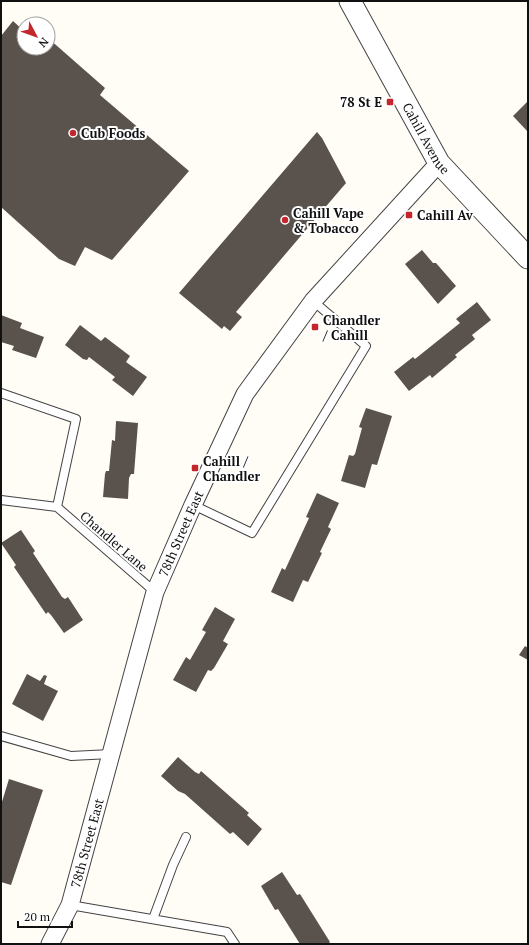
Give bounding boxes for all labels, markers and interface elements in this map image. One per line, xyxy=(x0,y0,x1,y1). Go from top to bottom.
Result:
north arrow xyxy=(16,16,56,56)
text: N xyxy=(35,35,52,51)
place label: 78 St E xyxy=(340,93,382,111)
marker: 78 St E xyxy=(385,97,395,107)
street label: Cahill Avenue xyxy=(398,99,454,178)
place label: Cub Foods xyxy=(81,124,145,142)
marker: Cub Foods xyxy=(68,128,78,138)
place label: Cahill Vape & Tobacco xyxy=(293,204,364,237)
place label: Cahill Av xyxy=(417,206,474,224)
marker: Cahill Av xyxy=(404,210,414,220)
marker: Cahill Vape & Tobacco xyxy=(280,215,290,225)
place label: Chandler / Cahill xyxy=(322,311,380,344)
marker: Chandler / Cahill xyxy=(310,322,320,332)
place label: Cahill / Chandler xyxy=(203,452,260,485)
marker: Cahill / Chandler xyxy=(190,463,200,473)
street label: 78th Street East xyxy=(154,488,208,579)
street label: Chandler Lane xyxy=(76,507,152,575)
street label: 78th Street East xyxy=(66,796,108,890)
scale bar xyxy=(18,903,72,929)
text: 20 m xyxy=(24,909,51,924)

